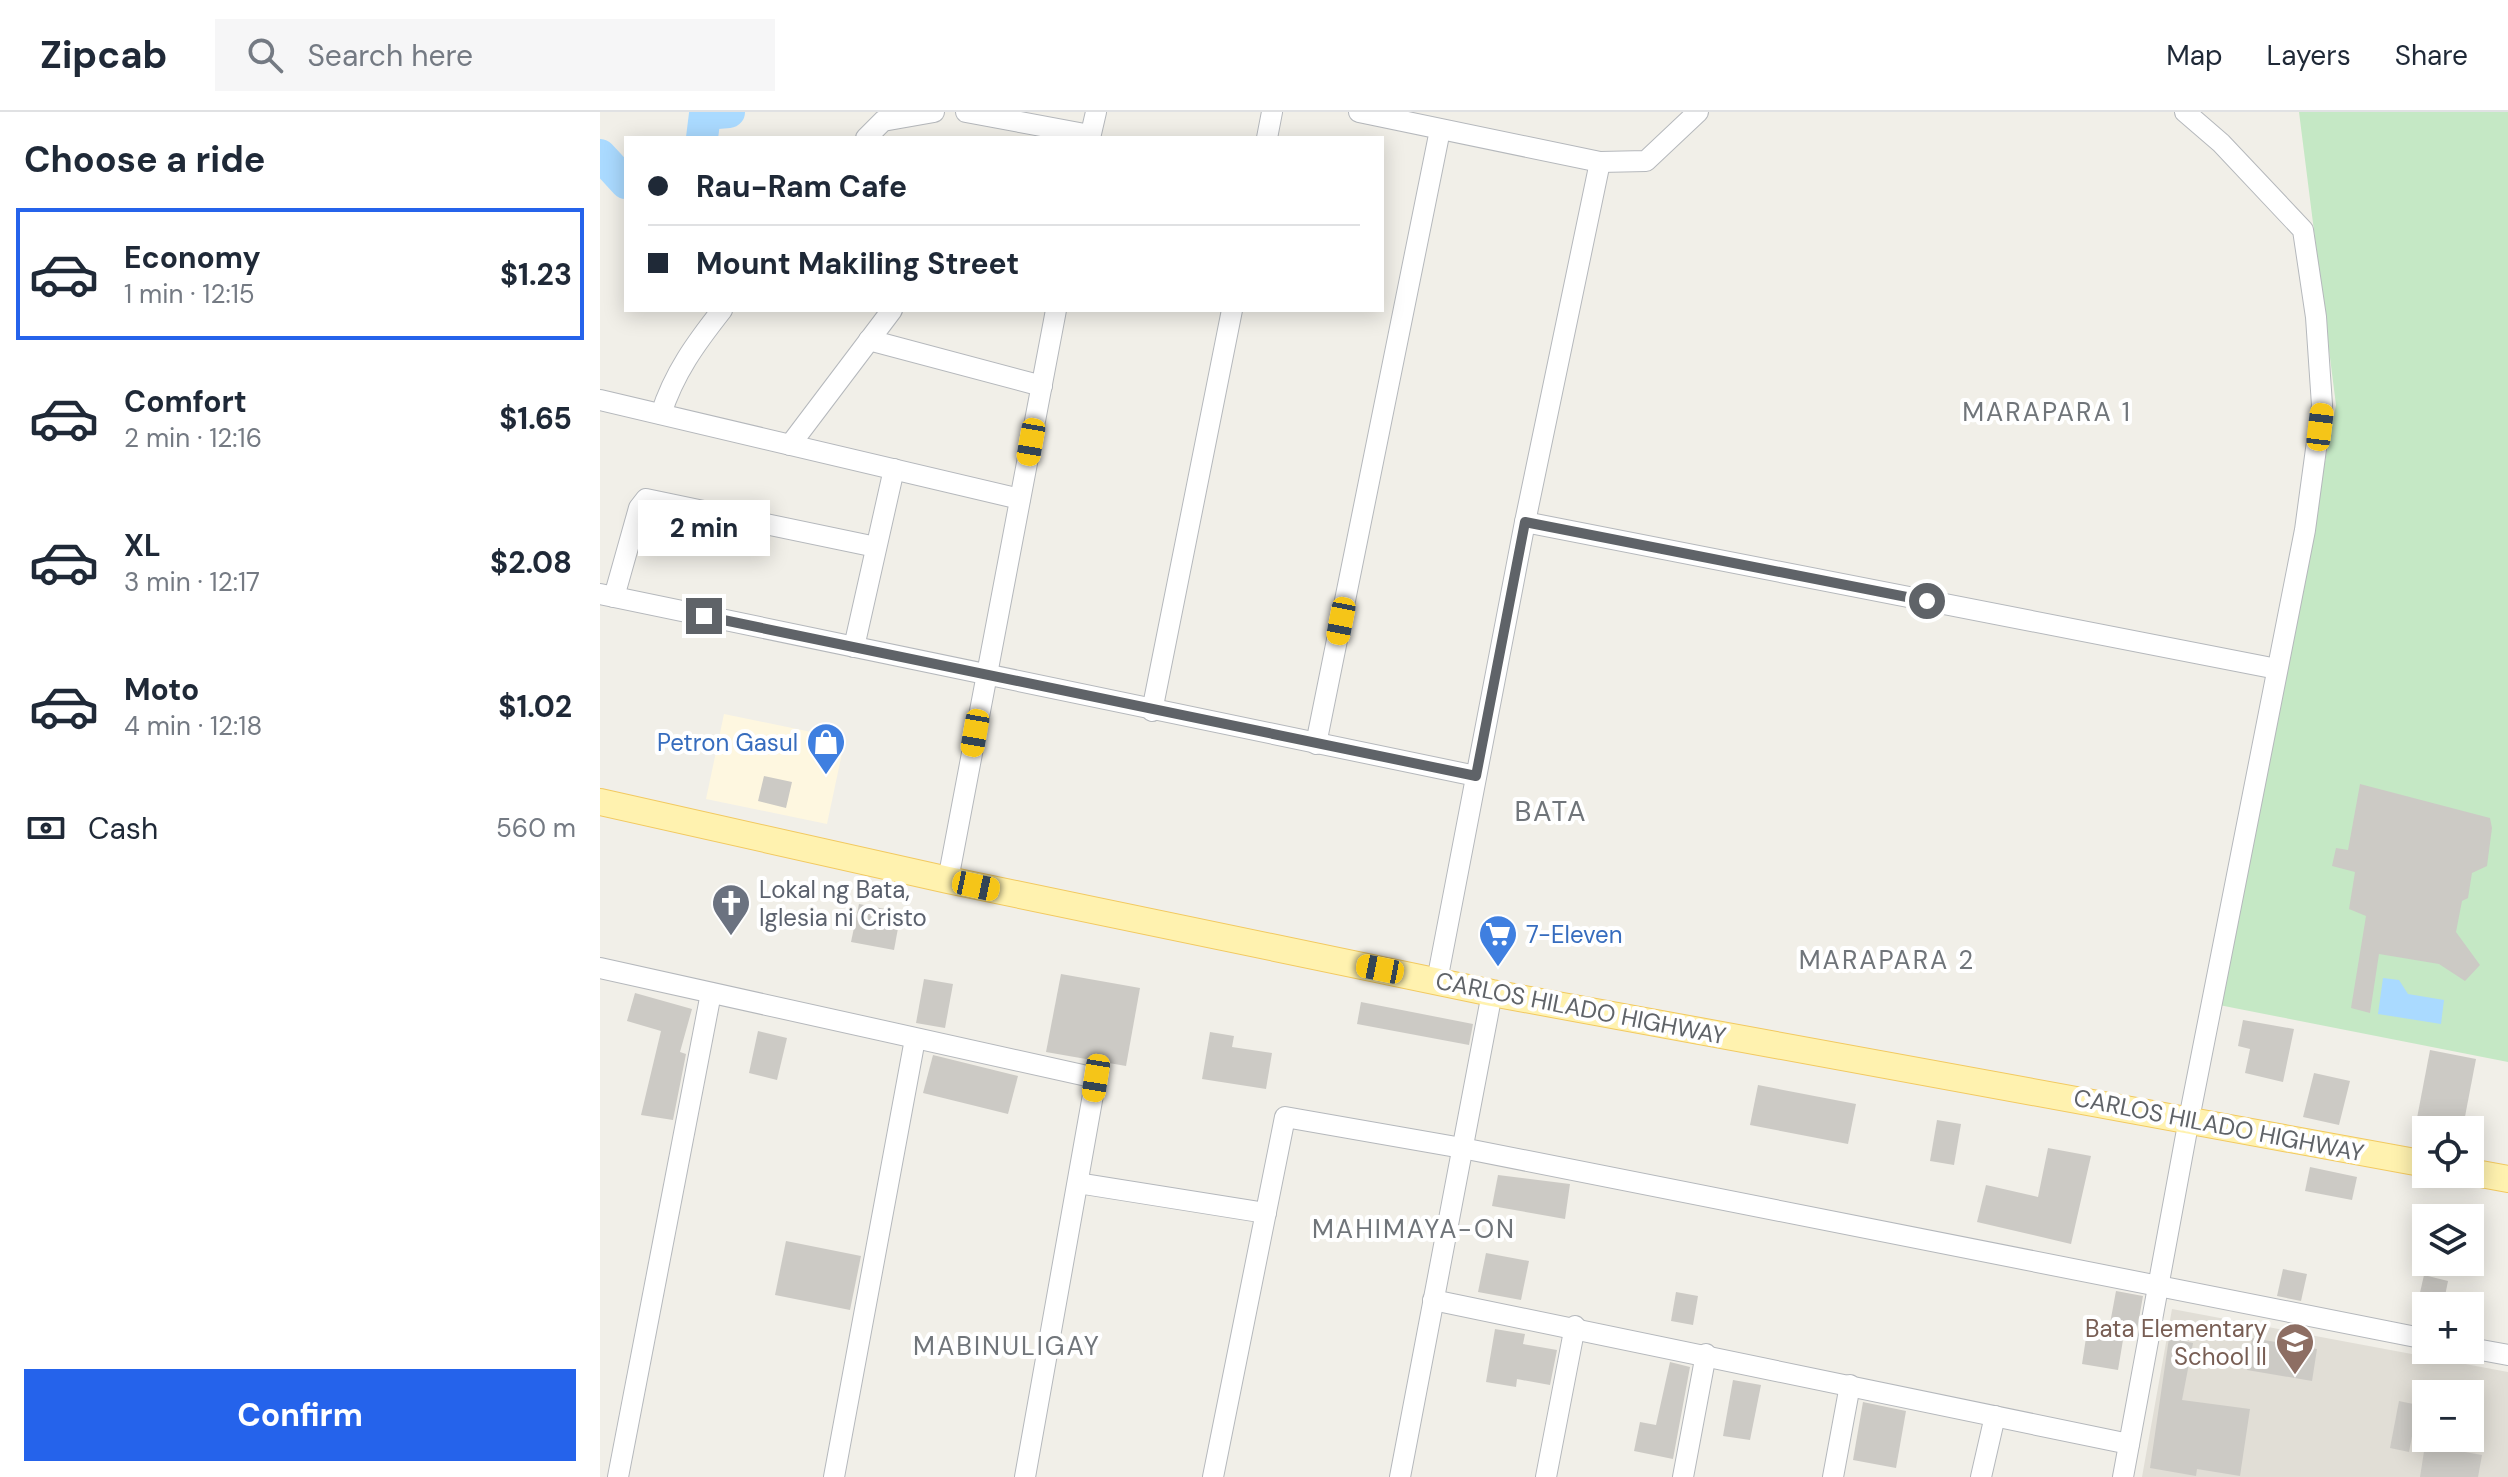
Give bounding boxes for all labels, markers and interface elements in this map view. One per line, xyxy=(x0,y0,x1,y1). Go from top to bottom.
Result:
search box xyxy=(215,19,775,91)
text: Zipcab xyxy=(40,30,167,80)
icon: search xyxy=(243,33,287,77)
text: Search here xyxy=(307,36,473,75)
text: Map xyxy=(2166,37,2223,74)
text: Layers xyxy=(2267,37,2351,74)
text: Share xyxy=(2395,37,2468,74)
text: Choose a ride xyxy=(24,136,265,183)
text: Rau-Ram Cafe xyxy=(696,167,907,206)
icon: car xyxy=(28,238,100,310)
text: Economy xyxy=(124,238,261,277)
text: Mount Makiling Street xyxy=(696,244,1019,283)
text: $1.23 xyxy=(500,255,572,294)
text: 1 min · 12:15 xyxy=(124,277,255,311)
icon: car xyxy=(28,382,100,454)
text: Comfort xyxy=(124,382,247,421)
district label: MARAPARA 1 xyxy=(1962,395,2132,429)
text: $1.65 xyxy=(499,399,572,438)
car xyxy=(2305,402,2335,452)
car xyxy=(1015,416,1047,468)
text: 2 min · 12:16 xyxy=(124,421,262,455)
callout: 2 min xyxy=(638,500,770,556)
text: 2 min xyxy=(670,511,738,545)
icon: car xyxy=(28,526,100,598)
text: XL xyxy=(124,526,161,565)
text: $2.08 xyxy=(490,543,572,582)
text: 3 min · 12:17 xyxy=(124,565,260,599)
route start xyxy=(1909,583,1945,619)
car xyxy=(1325,595,1357,647)
route end xyxy=(686,598,722,634)
icon: car xyxy=(28,670,100,742)
text: Moto xyxy=(124,670,199,709)
text: $1.02 xyxy=(498,687,572,726)
car xyxy=(959,707,991,759)
text: 4 min · 12:18 xyxy=(124,709,262,743)
shop icon: Petron Gasul xyxy=(805,721,847,776)
place label: Petron Gasul xyxy=(657,727,798,758)
district label: BATA xyxy=(1514,793,1588,830)
icon: cash xyxy=(24,806,68,850)
text: Cash xyxy=(88,809,158,848)
text: 560 m xyxy=(496,811,576,845)
car xyxy=(950,869,1002,903)
place label: Lokal ng Bata, Iglesia ni Cristo xyxy=(759,874,927,933)
church icon: Lokal ng Bata, Iglesia ni Cristo xyxy=(710,882,752,937)
supermarket icon: 7-Eleven xyxy=(1477,913,1519,968)
place label: 7-Eleven xyxy=(1526,919,1623,950)
district label: MARAPARA 2 xyxy=(1799,943,1975,977)
car xyxy=(1354,953,1406,985)
street label: CARLOS HILADO HIGHWAY xyxy=(1433,965,1729,1051)
car xyxy=(1080,1052,1112,1104)
street label: CARLOS HILADO HIGHWAY xyxy=(2071,1082,2367,1168)
map controls xyxy=(2412,1116,2484,1452)
button: locate xyxy=(2412,1116,2484,1188)
button: layers xyxy=(2412,1204,2484,1276)
district label: MAHIMAYA-ON xyxy=(1312,1212,1516,1246)
button: + xyxy=(2412,1292,2484,1364)
place label: Bata Elementary School II xyxy=(2085,1313,2267,1372)
school or university icon: Bata Elementary School II xyxy=(2274,1321,2316,1376)
district label: MABINULIGAY xyxy=(913,1329,1101,1363)
button: Confirm xyxy=(24,1369,576,1461)
button: − xyxy=(2412,1380,2484,1452)

